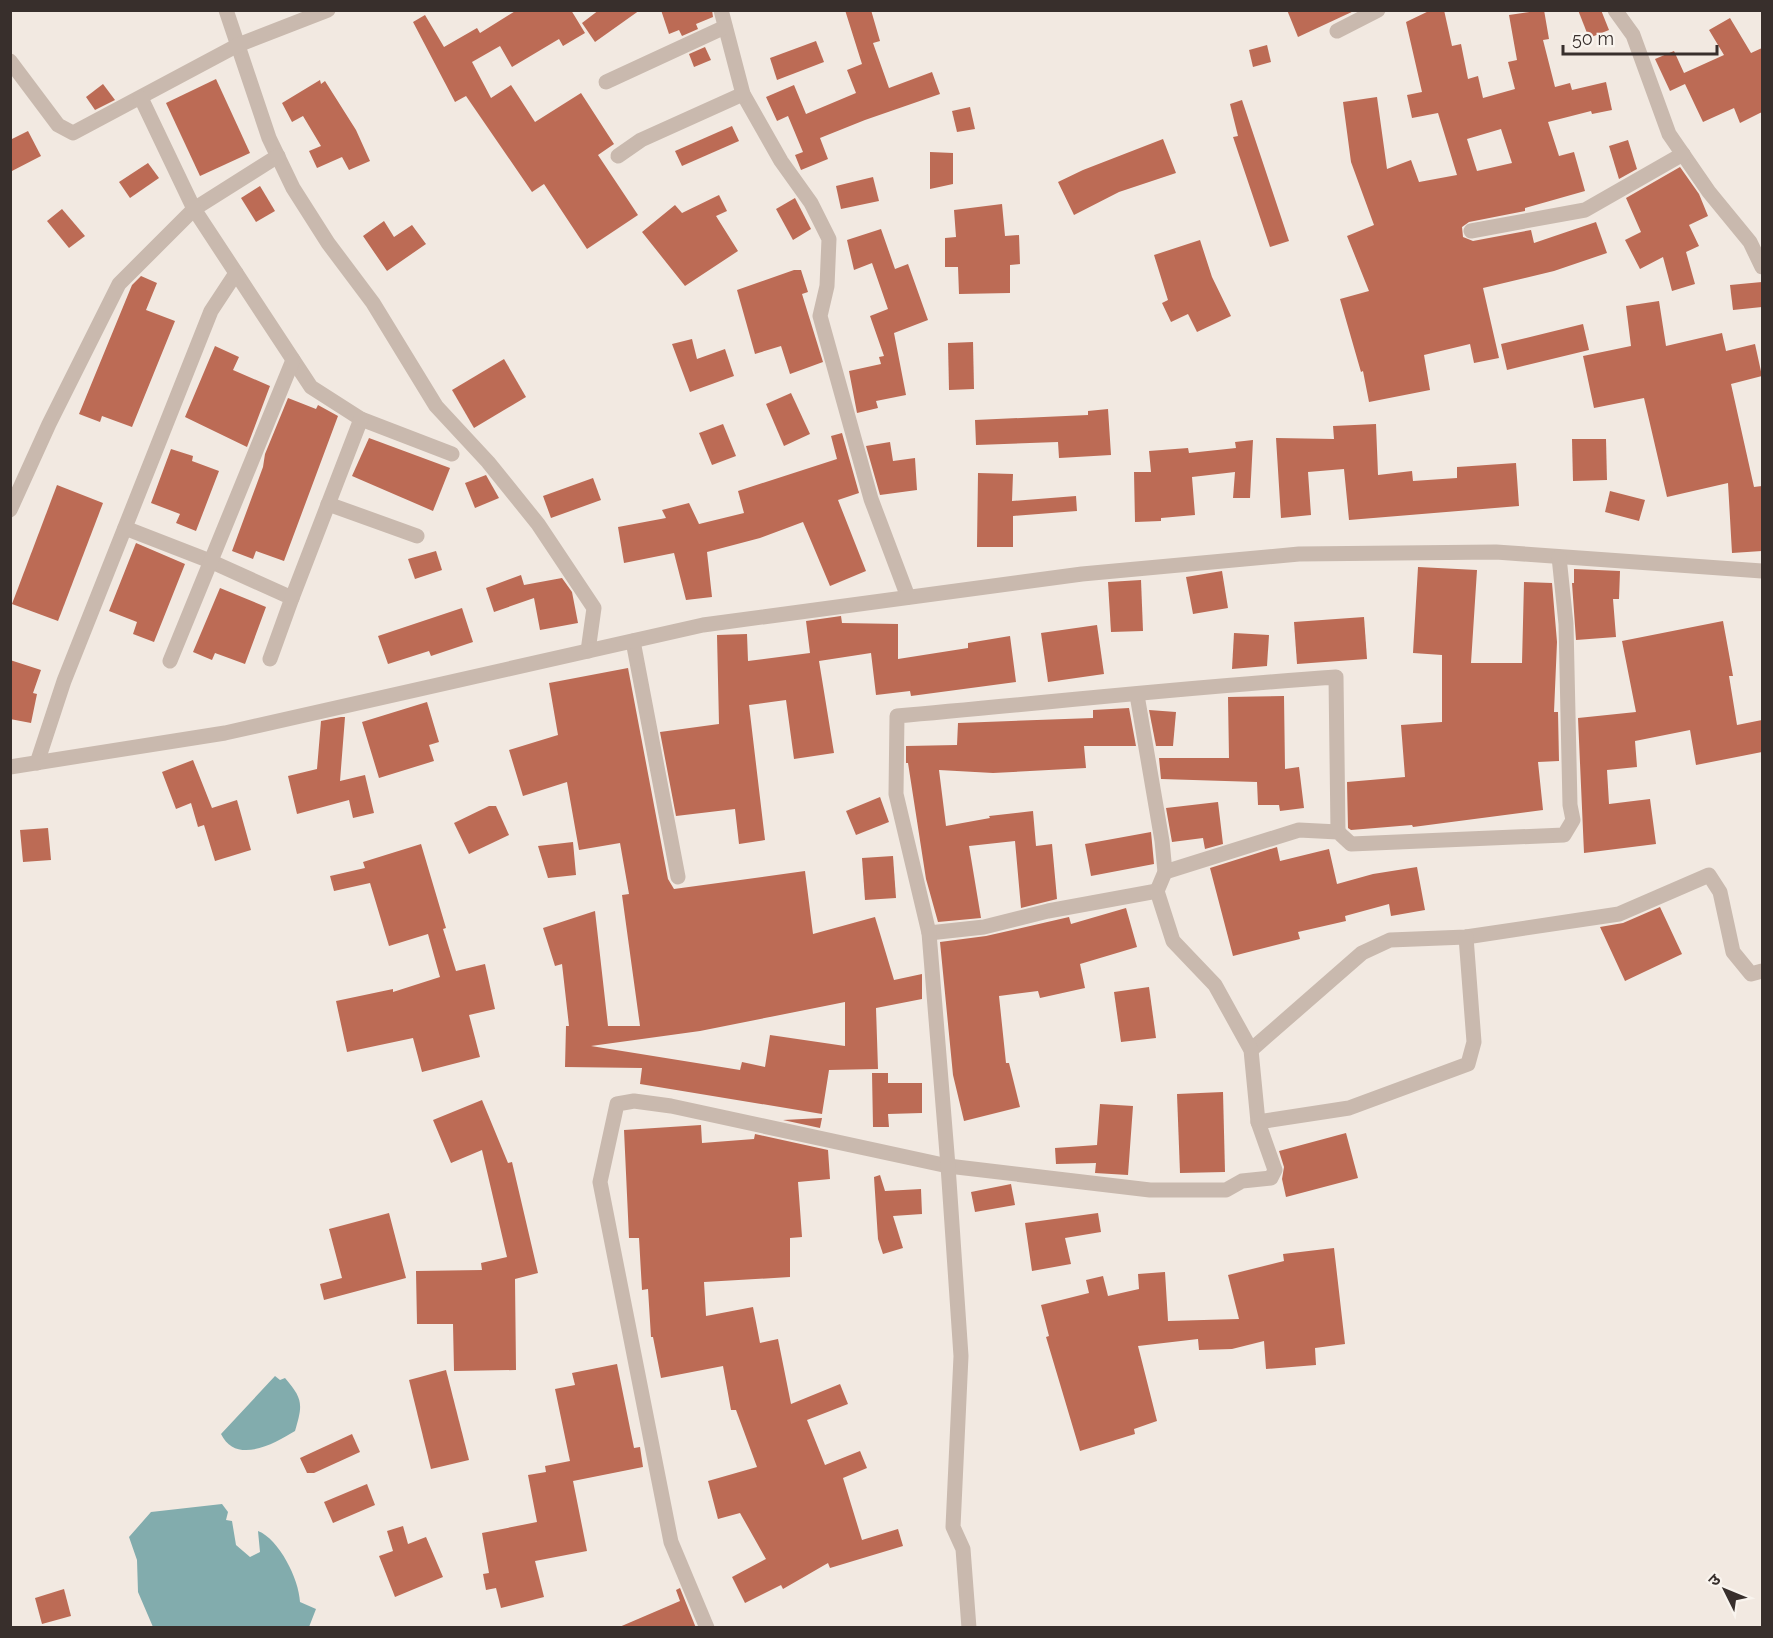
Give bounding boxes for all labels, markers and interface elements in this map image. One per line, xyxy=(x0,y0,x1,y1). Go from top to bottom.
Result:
scale bar xyxy=(1563,18,1718,56)
text: 50 m xyxy=(1572,28,1614,49)
north arrow xyxy=(1695,1560,1755,1620)
text: उ xyxy=(1704,1570,1725,1590)

